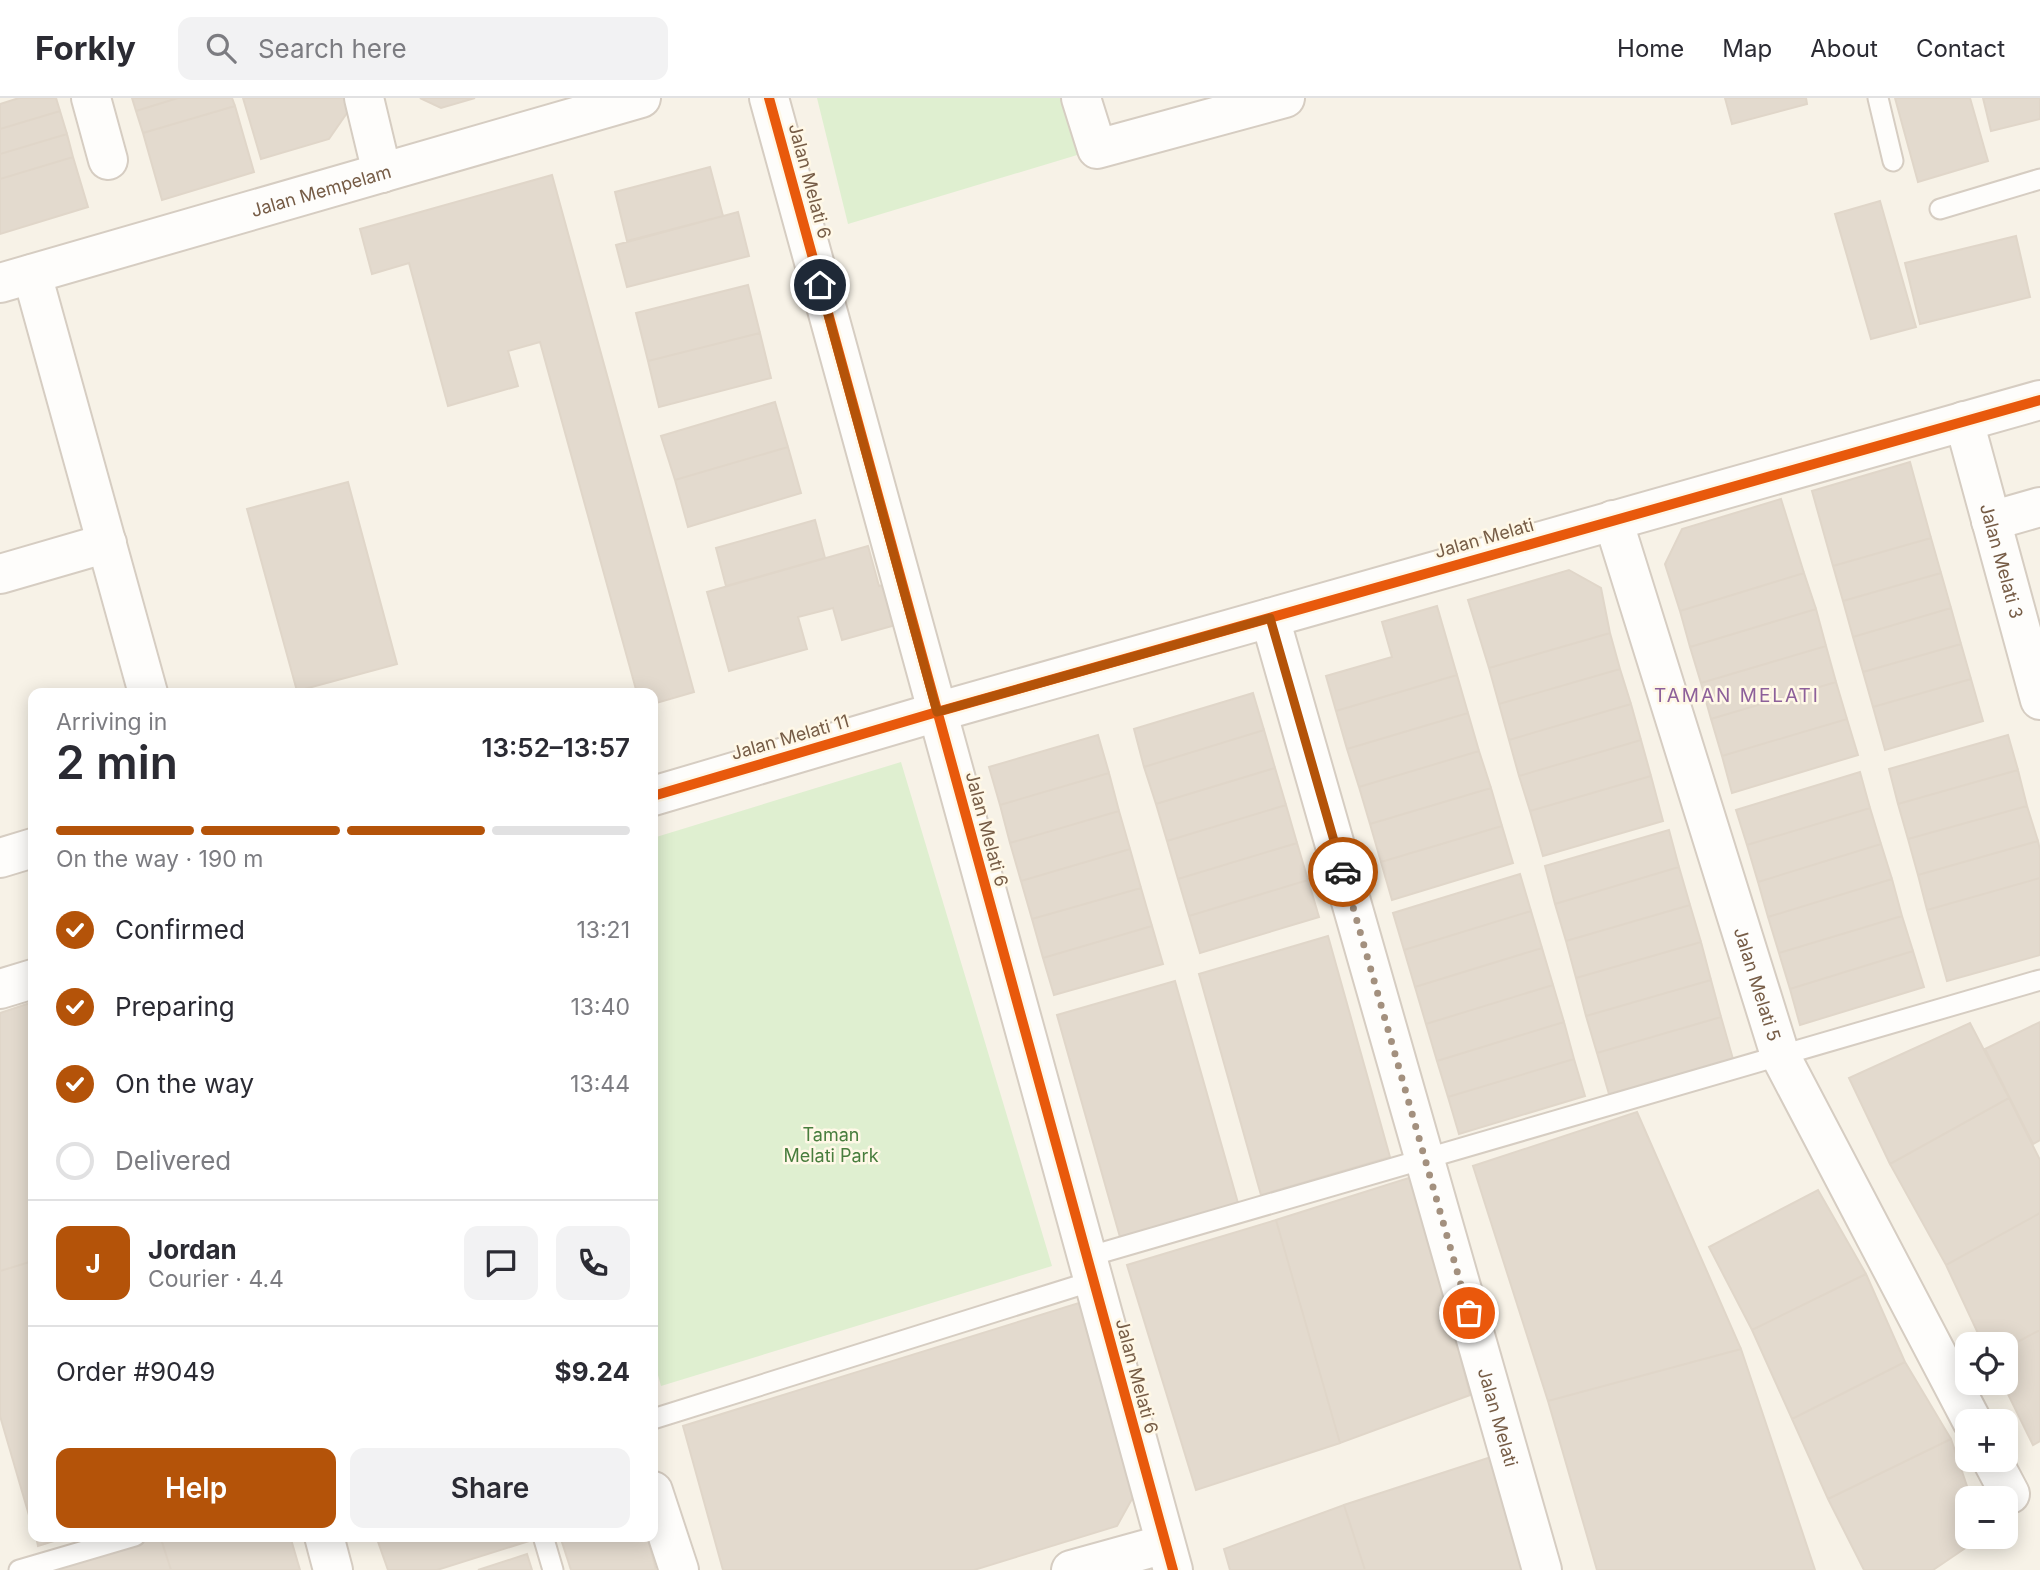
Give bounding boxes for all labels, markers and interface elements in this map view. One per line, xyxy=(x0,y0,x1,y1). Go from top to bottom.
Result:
search box xyxy=(178,17,668,80)
text: Forkly xyxy=(35,28,136,68)
icon: search xyxy=(202,29,240,67)
text: Search here xyxy=(258,33,407,64)
text: Home xyxy=(1617,34,1684,63)
text: Map xyxy=(1722,34,1772,63)
text: About xyxy=(1810,34,1878,63)
text: Contact xyxy=(1916,34,2005,63)
street label: Jalan Melati 6 xyxy=(785,121,835,241)
street label: Jalan Mempelam xyxy=(248,160,393,221)
pin xyxy=(790,255,850,315)
icon: home xyxy=(801,266,839,304)
street label: Jalan Melati 3 xyxy=(1976,501,2028,621)
street label: Jalan Melati xyxy=(1432,514,1536,562)
district label: TAMAN MELATI xyxy=(1654,684,1820,707)
text: Arriving in xyxy=(56,708,167,736)
street label: Jalan Melati 11 xyxy=(729,710,851,764)
text: 13:52–13:57 xyxy=(481,732,630,763)
text: 2 min xyxy=(56,734,178,790)
street label: Jalan Melati 6 xyxy=(962,769,1012,889)
courier xyxy=(1308,837,1378,907)
text: On the way · 190 m xyxy=(56,845,263,873)
icon: car xyxy=(1324,853,1362,891)
icon: check xyxy=(56,911,94,949)
text: Confirmed xyxy=(115,914,245,945)
text: 13:21 xyxy=(576,916,630,944)
street label: Jalan Melati 5 xyxy=(1730,924,1785,1043)
icon: check xyxy=(56,988,94,1026)
text: Preparing xyxy=(115,991,235,1022)
text: 13:40 xyxy=(570,993,630,1021)
icon: check xyxy=(56,1065,94,1103)
text: On the way xyxy=(115,1068,254,1099)
text: 13:44 xyxy=(570,1070,630,1098)
park label: Taman Melati Park xyxy=(783,1124,879,1166)
text: Delivered xyxy=(115,1145,231,1176)
button: chat xyxy=(464,1226,538,1300)
button: phone xyxy=(556,1226,630,1300)
text: Jordan xyxy=(148,1234,237,1265)
text: J xyxy=(85,1248,101,1279)
text: Courier · 4.4 xyxy=(148,1265,284,1293)
pin xyxy=(1439,1283,1499,1343)
icon: bag xyxy=(1450,1294,1488,1332)
street label: Jalan Melati 6 xyxy=(1112,1316,1162,1436)
map controls xyxy=(1955,1332,2018,1549)
button: locate xyxy=(1955,1332,2018,1395)
text: Order #9049 xyxy=(56,1356,215,1387)
text: $9.24 xyxy=(555,1356,630,1387)
street label: Jalan Melati xyxy=(1474,1365,1522,1469)
button: + xyxy=(1955,1409,2018,1472)
button: Help xyxy=(56,1448,336,1528)
button: Share xyxy=(350,1448,630,1528)
button: − xyxy=(1955,1486,2018,1549)

